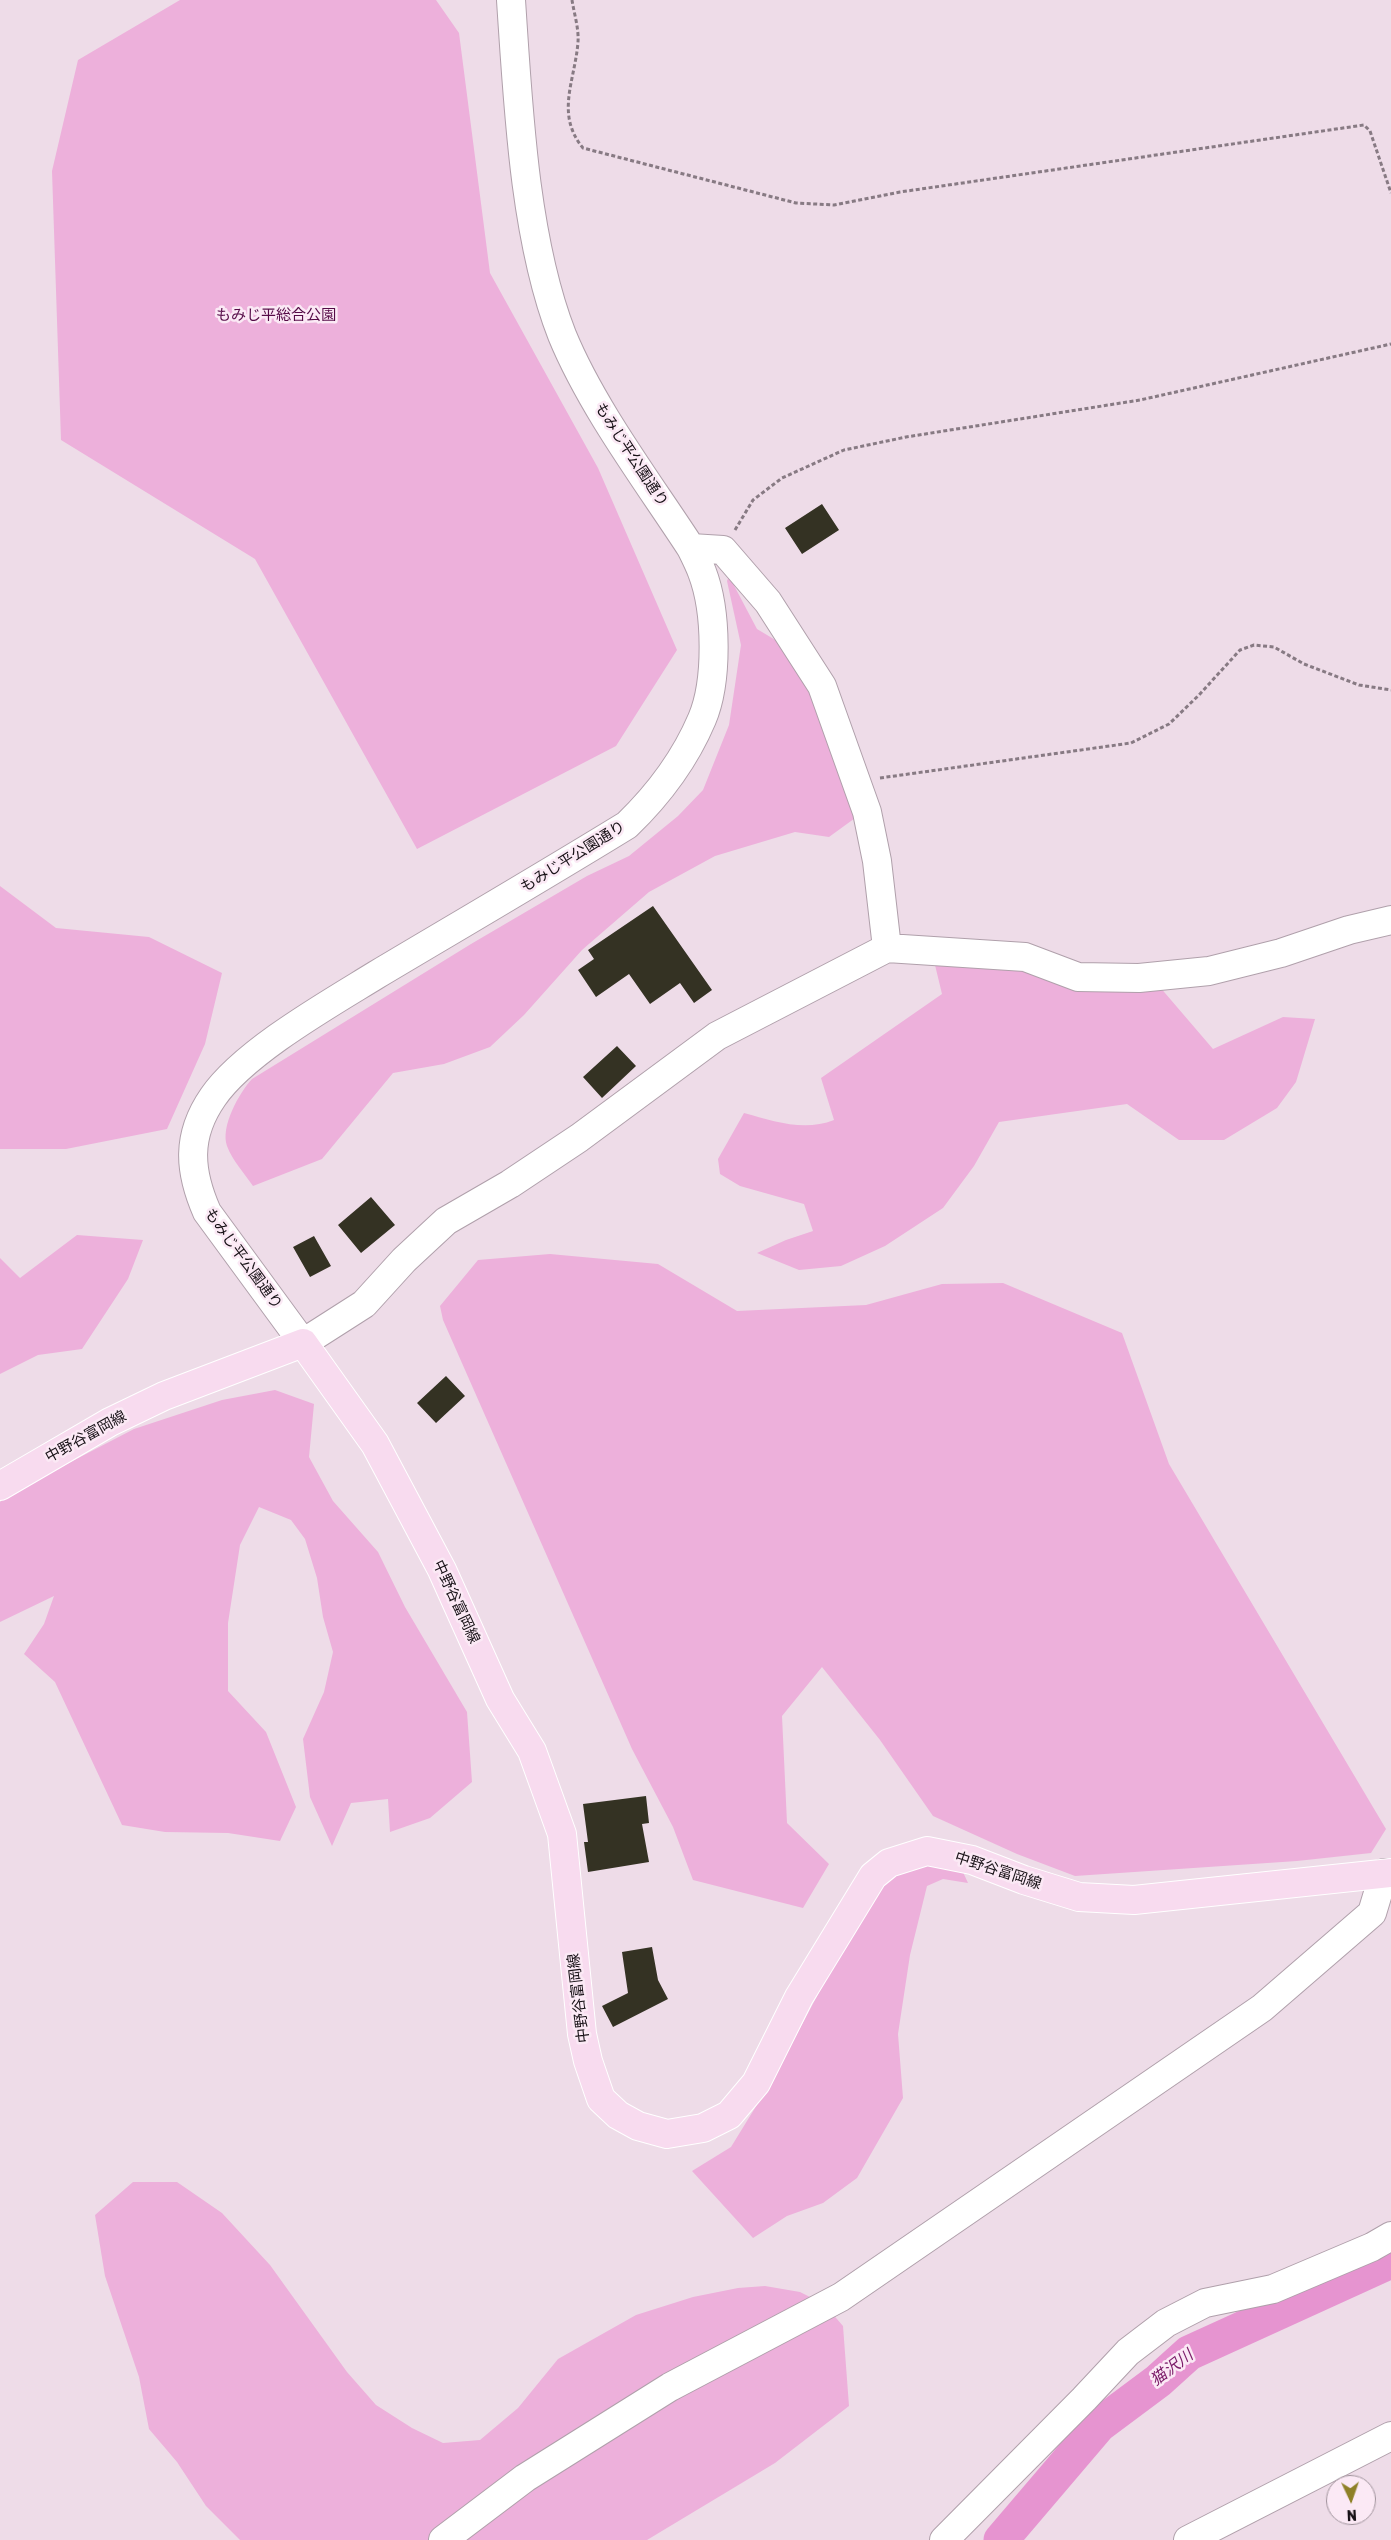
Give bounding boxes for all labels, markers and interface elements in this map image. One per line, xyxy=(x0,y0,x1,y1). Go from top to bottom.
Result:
park label: もみじ平総合公園 xyxy=(216,307,336,325)
street label: もみじ平公園通り xyxy=(591,400,671,510)
street label: もみじ平公園通り xyxy=(517,818,629,896)
street label: もみじ平公園通り xyxy=(200,1205,286,1313)
street label: 中野谷富岡線 xyxy=(42,1407,130,1467)
street label: 中野谷富岡線 xyxy=(429,1557,483,1647)
street label: 中野谷富岡線 xyxy=(952,1849,1044,1893)
street label: 中野谷富岡線 xyxy=(565,1952,593,2044)
water label: 猫沢川 xyxy=(1147,2346,1197,2390)
north arrow xyxy=(1326,2475,1376,2525)
text: N xyxy=(1346,2506,1357,2523)

